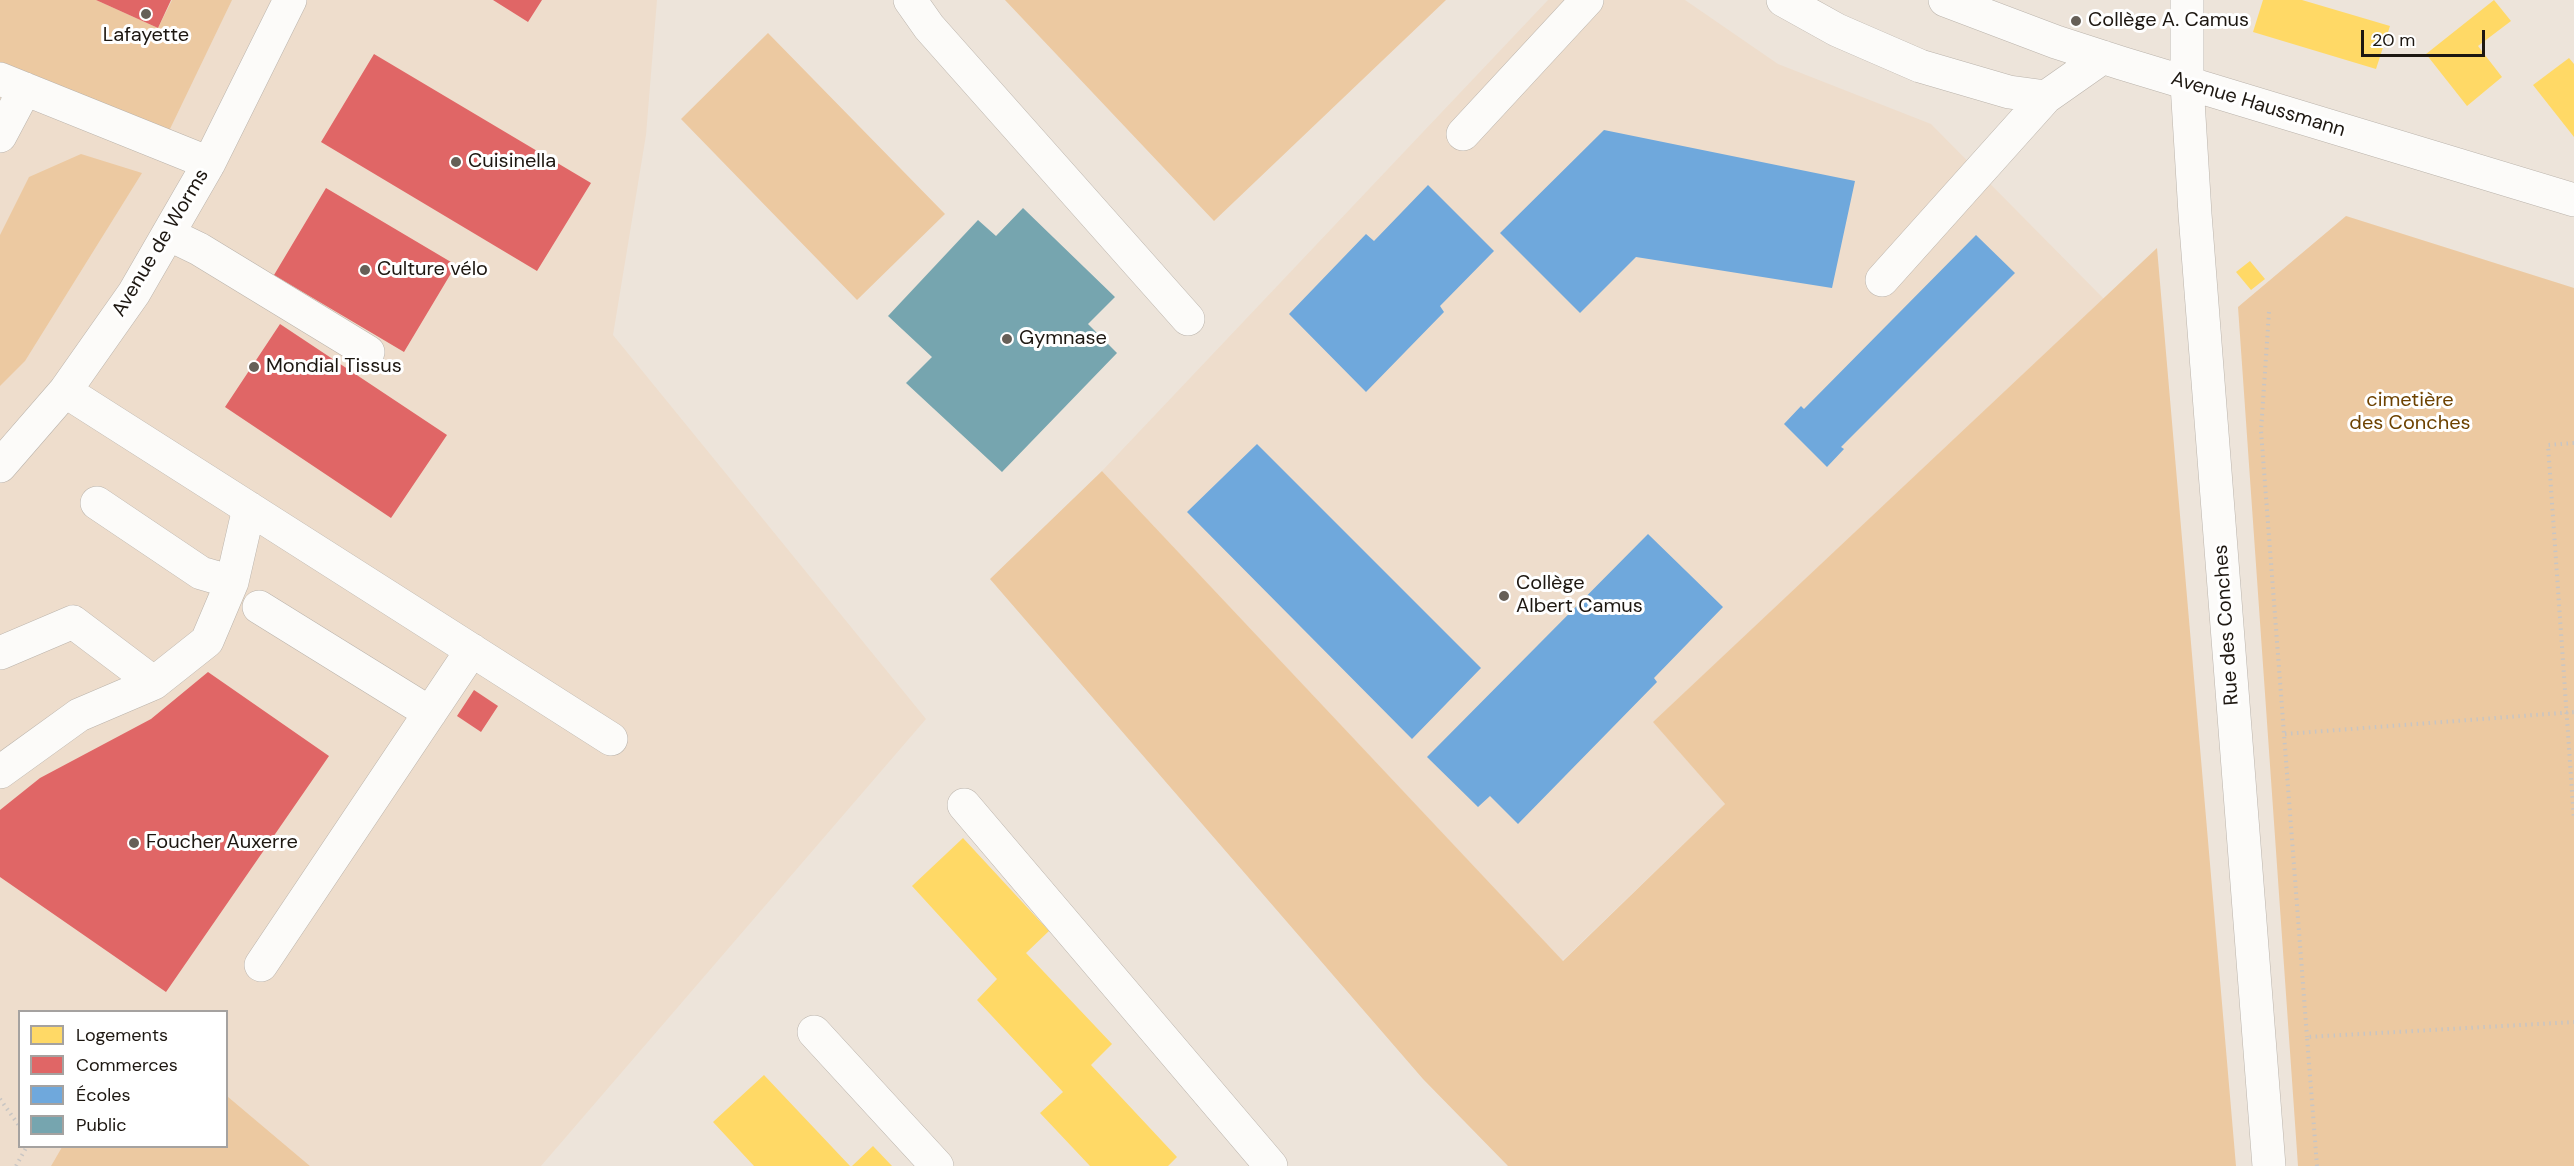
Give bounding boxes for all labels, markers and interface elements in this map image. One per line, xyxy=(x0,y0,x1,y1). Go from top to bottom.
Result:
marker: Lafayette xyxy=(139,7,153,21)
place label: Collège A. Camus xyxy=(2088,9,2249,33)
marker: Collège A. Camus xyxy=(2069,14,2083,28)
scale bar xyxy=(2364,18,2488,56)
place label: Lafayette xyxy=(103,24,189,48)
text: 20 m xyxy=(2372,28,2415,52)
street label: Avenue Haussmann xyxy=(2168,67,2348,143)
place label: Cuisinella xyxy=(468,150,556,174)
marker: Cuisinella xyxy=(449,155,463,169)
street label: Avenue de Worms xyxy=(107,165,215,321)
place label: Culture vélo xyxy=(377,258,488,282)
marker: Culture vélo xyxy=(358,263,372,277)
place label: Gymnase xyxy=(1019,327,1107,351)
marker: Gymnase xyxy=(1000,332,1014,346)
place label: Mondial Tissus xyxy=(266,355,402,379)
marker: Mondial Tissus xyxy=(247,360,261,374)
park label: cimetière des Conches xyxy=(2349,389,2471,436)
street label: Rue des Conches xyxy=(2209,544,2245,706)
place label: Collège Albert Camus xyxy=(1516,572,1643,619)
marker: Collège Albert Camus xyxy=(1497,589,1511,603)
place label: Foucher Auxerre xyxy=(146,831,298,855)
marker: Foucher Auxerre xyxy=(127,836,141,850)
legend xyxy=(18,1010,228,1148)
text: Logements xyxy=(76,1023,168,1047)
text: Commerces xyxy=(76,1053,178,1077)
text: Écoles xyxy=(76,1083,130,1107)
text: Public xyxy=(76,1113,127,1137)

